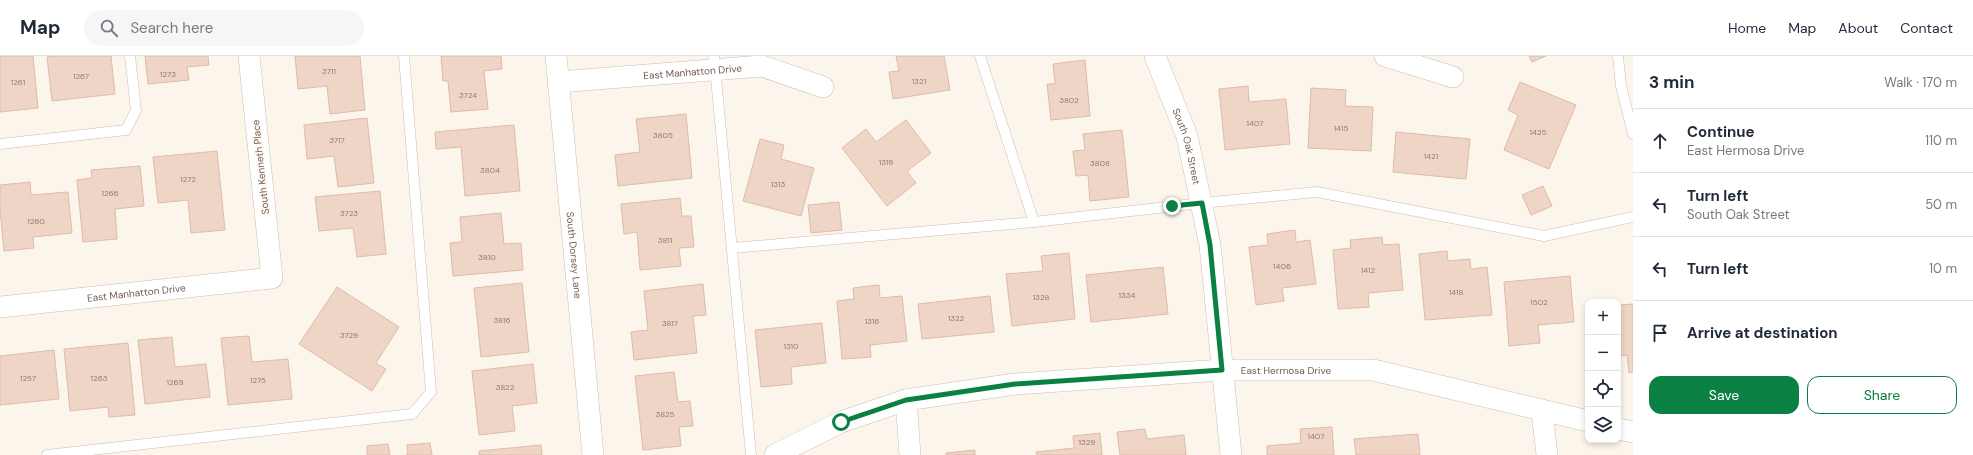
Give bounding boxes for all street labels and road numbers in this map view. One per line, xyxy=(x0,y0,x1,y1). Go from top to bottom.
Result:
street label: East Manhatton Drive xyxy=(643,62,743,82)
street label: South Oak Street xyxy=(1169,106,1203,186)
street label: South Kenneth Place xyxy=(249,119,272,215)
street label: South Dorsey Lane xyxy=(563,211,584,300)
street label: East Manhatton Drive xyxy=(86,281,186,305)
street label: East Hermosa Drive xyxy=(1241,364,1331,377)

